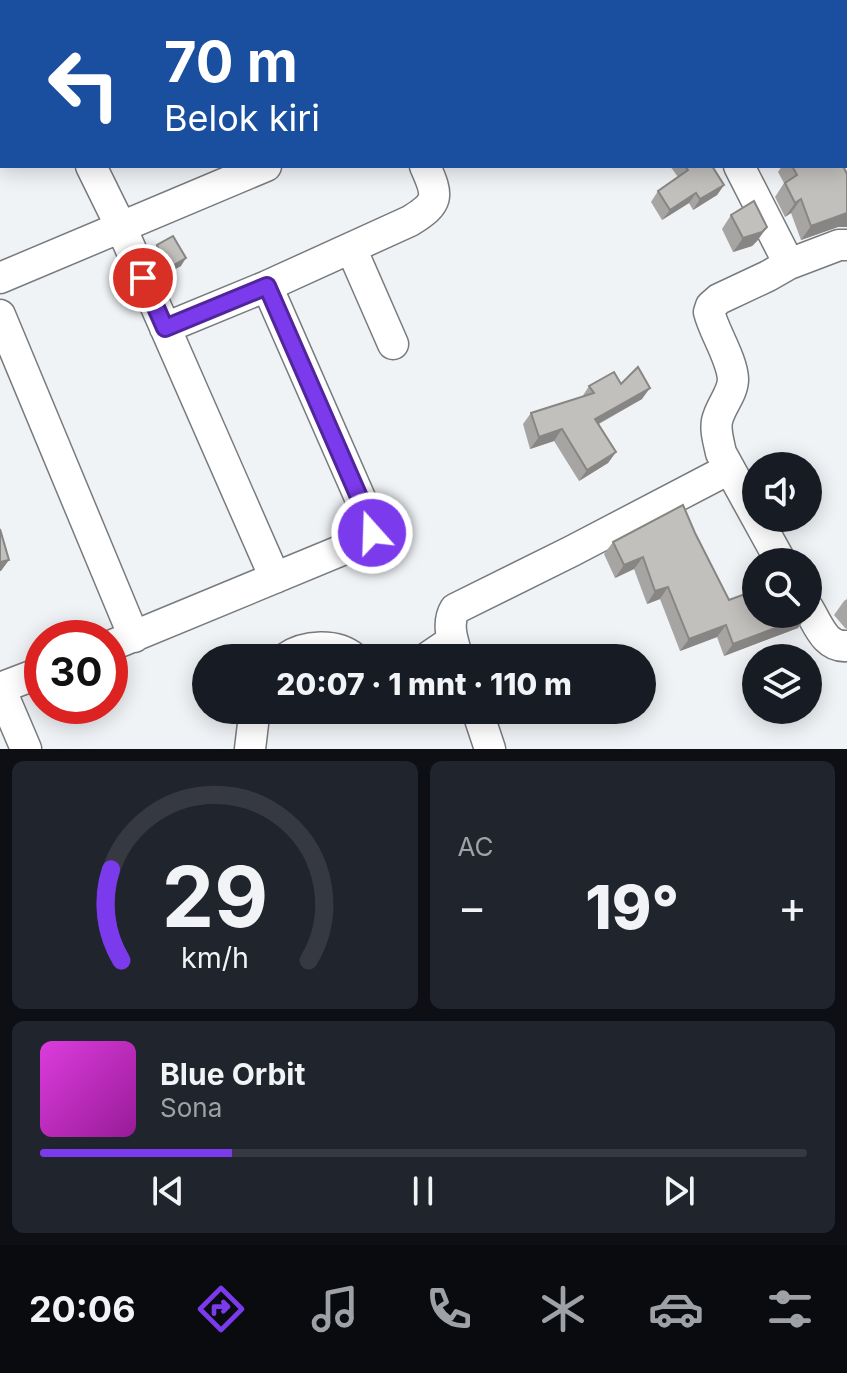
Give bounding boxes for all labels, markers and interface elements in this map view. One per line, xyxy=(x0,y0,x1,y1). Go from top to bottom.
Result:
text: 70 m xyxy=(164,28,298,96)
icon: left xyxy=(32,32,136,136)
text: Belok kiri xyxy=(164,96,320,140)
pin xyxy=(109,244,177,312)
icon: arrive xyxy=(121,256,165,300)
map controls xyxy=(742,452,822,724)
button: sound xyxy=(742,452,822,532)
position arrow xyxy=(330,491,414,575)
button: search xyxy=(742,548,822,628)
speed limit sign: 30 xyxy=(24,620,128,724)
button: layers xyxy=(742,644,822,724)
text: 20:07 · 1 mnt · 110 m xyxy=(276,666,572,702)
text: AC xyxy=(458,831,494,862)
text: 29 xyxy=(162,846,268,947)
text: 19° xyxy=(585,871,679,943)
text: − xyxy=(458,880,487,934)
text: + xyxy=(778,880,807,934)
text: km/h xyxy=(181,940,249,975)
text: Blue Orbit xyxy=(160,1056,305,1092)
text: Sona xyxy=(160,1092,222,1123)
icon: previous xyxy=(146,1169,190,1213)
icon: pause xyxy=(401,1169,445,1213)
icon: next xyxy=(657,1169,701,1213)
icon: directions xyxy=(193,1281,249,1337)
icon: music xyxy=(307,1281,363,1337)
icon: phone xyxy=(421,1281,477,1337)
icon: climate xyxy=(535,1281,591,1337)
icon: car xyxy=(648,1281,704,1337)
icon: filters xyxy=(762,1281,818,1337)
text: 20:06 xyxy=(29,1287,136,1331)

